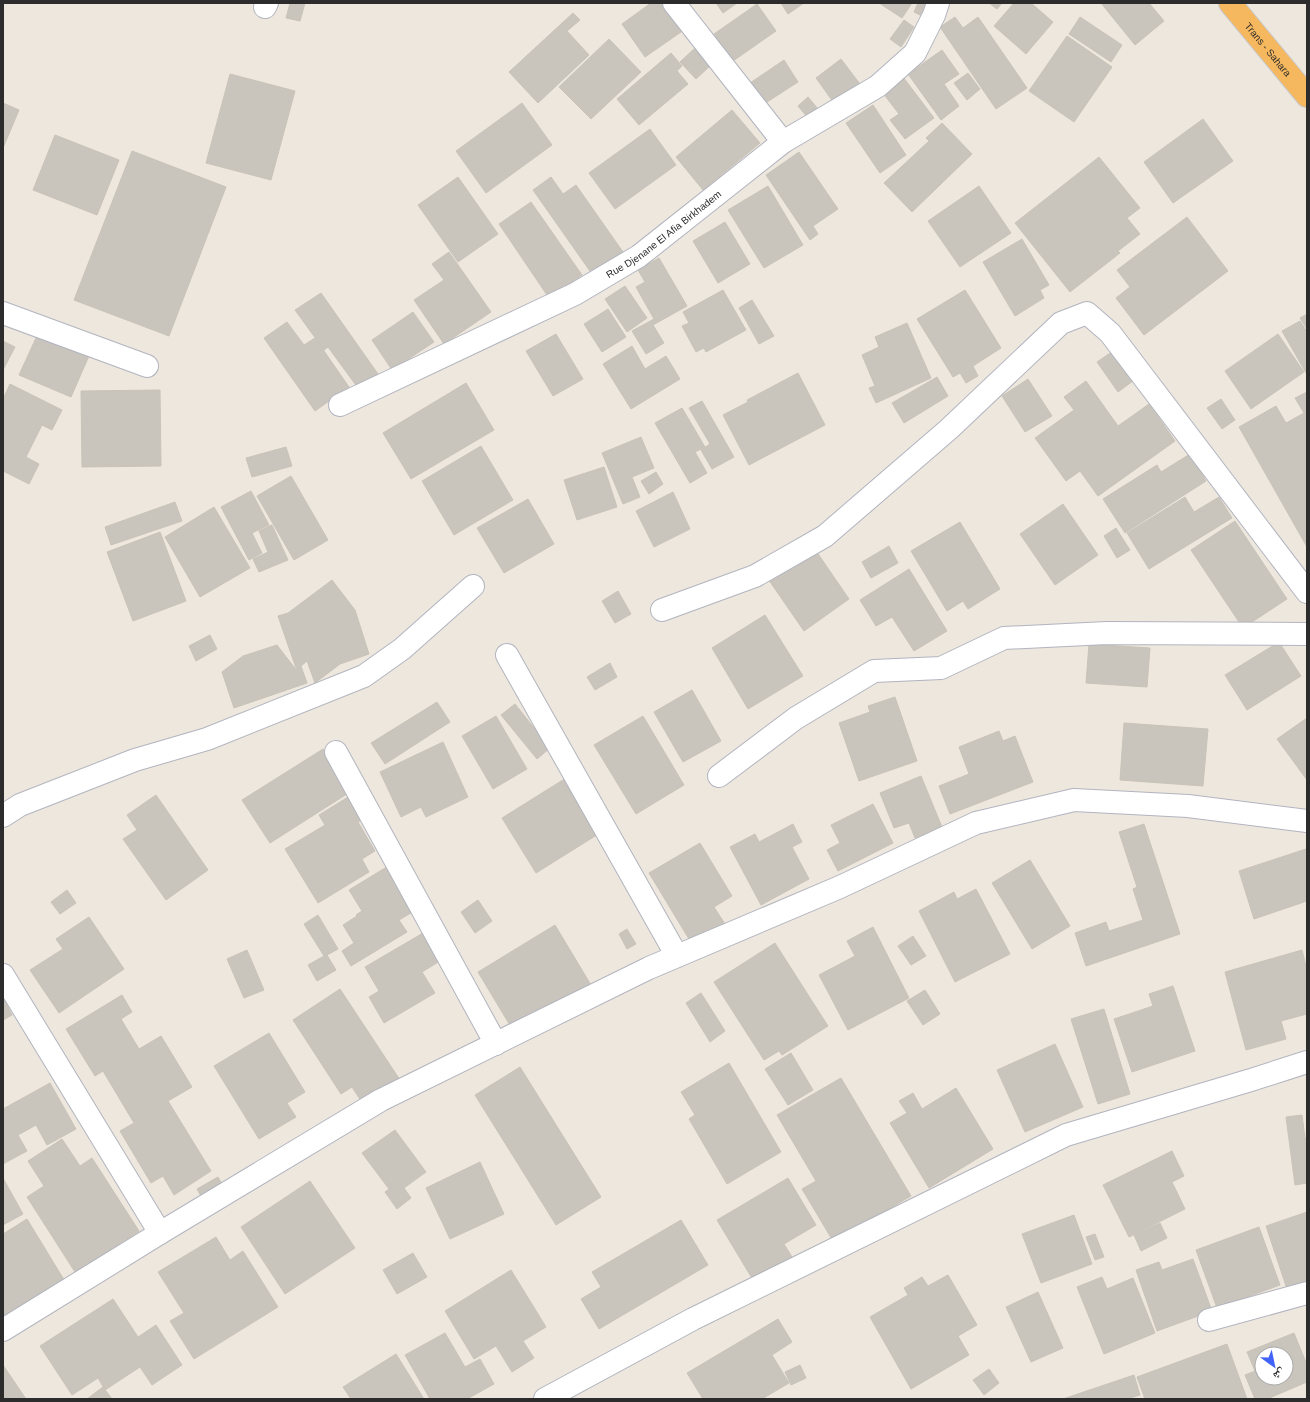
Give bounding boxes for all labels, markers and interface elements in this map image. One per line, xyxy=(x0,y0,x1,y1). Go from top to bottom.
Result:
street label: Trans - Sahara xyxy=(1242,20,1294,79)
street label: Rue Djenane El Afia Birkhadem xyxy=(604,188,723,280)
north arrow xyxy=(1254,1346,1294,1386)
text: ش xyxy=(1270,1364,1288,1383)

